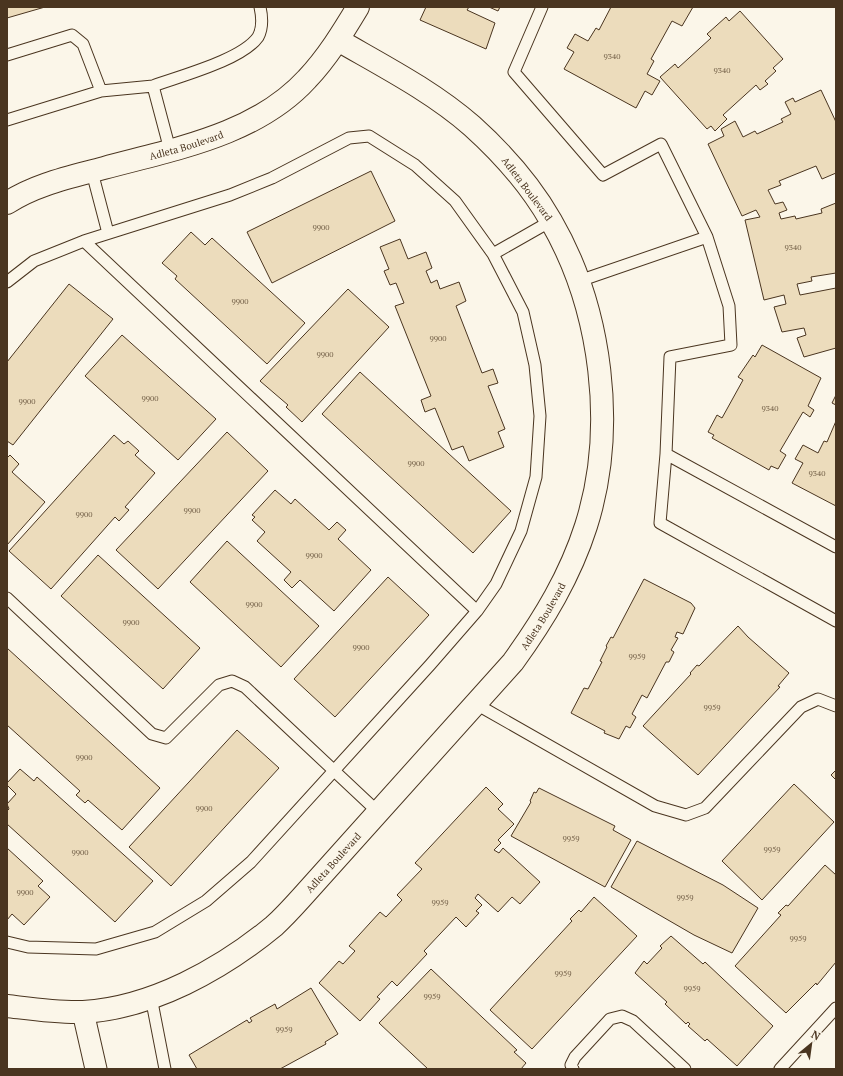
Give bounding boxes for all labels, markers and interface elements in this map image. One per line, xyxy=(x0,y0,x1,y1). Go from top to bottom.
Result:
house number: 9340 xyxy=(603,51,621,61)
house number: 9340 xyxy=(713,65,731,75)
street label: Adleta Boulevard xyxy=(148,127,225,162)
street label: Adleta Boulevard xyxy=(499,155,555,224)
house number: 9900 xyxy=(312,222,330,232)
house number: 9340 xyxy=(784,242,802,252)
house number: 9900 xyxy=(231,296,249,306)
house number: 9900 xyxy=(429,333,447,343)
house number: 9900 xyxy=(316,349,334,359)
house number: 9900 xyxy=(141,393,159,403)
house number: 9900 xyxy=(18,396,36,406)
house number: 9340 xyxy=(761,403,779,413)
house number: 9900 xyxy=(407,458,425,468)
house number: 9340 xyxy=(808,468,826,478)
house number: 9900 xyxy=(183,505,201,515)
house number: 9900 xyxy=(75,509,93,519)
house number: 9900 xyxy=(305,550,323,560)
street label: Adleta Boulevard xyxy=(517,580,568,652)
house number: 9900 xyxy=(245,599,263,609)
house number: 9900 xyxy=(122,617,140,627)
house number: 9900 xyxy=(352,642,370,652)
house number: 9959 xyxy=(628,651,646,661)
house number: 9959 xyxy=(703,702,721,712)
house number: 9900 xyxy=(75,752,93,762)
house number: 9900 xyxy=(195,803,213,813)
street label: Adleta Boulevard xyxy=(303,829,364,895)
house number: 9959 xyxy=(562,833,580,843)
house number: 9959 xyxy=(763,844,781,854)
house number: 9900 xyxy=(71,847,89,857)
house number: 9900 xyxy=(16,887,34,897)
house number: 9959 xyxy=(676,892,694,902)
house number: 9959 xyxy=(431,897,449,907)
house number: 9959 xyxy=(789,933,807,943)
house number: 9959 xyxy=(554,968,572,978)
house number: 9959 xyxy=(683,983,701,993)
house number: 9959 xyxy=(423,991,441,1001)
house number: 9959 xyxy=(275,1024,293,1034)
north arrow xyxy=(791,1024,831,1064)
text: N xyxy=(809,1027,823,1044)

